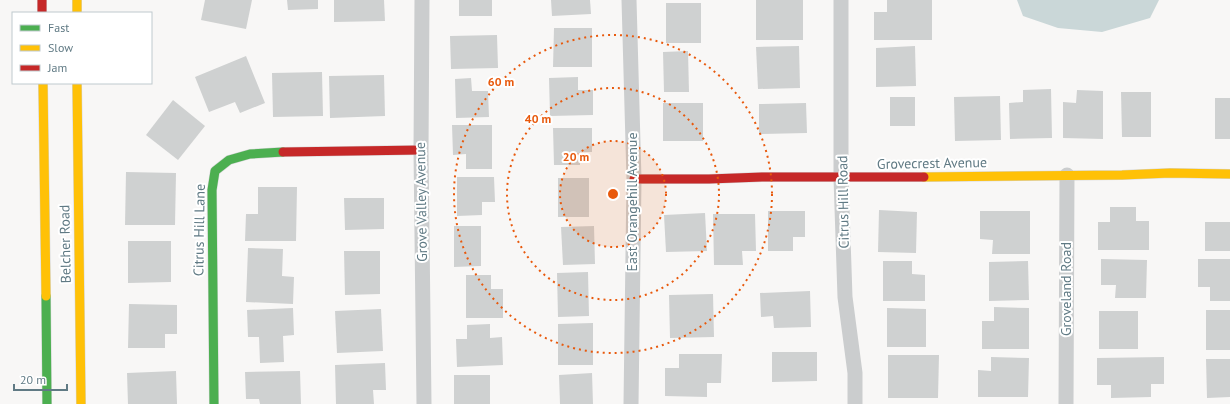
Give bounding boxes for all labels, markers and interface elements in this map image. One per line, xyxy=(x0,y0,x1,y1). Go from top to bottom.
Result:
legend xyxy=(12,12,152,84)
text: Fast xyxy=(48,20,69,35)
text: Slow xyxy=(48,40,73,55)
text: Jam xyxy=(47,60,67,75)
text: 60 m xyxy=(488,74,514,89)
text: 40 m xyxy=(525,111,551,126)
street label: East Orangehill Avenue xyxy=(623,133,641,272)
street label: Grove Valley Avenue xyxy=(411,142,431,262)
text: 20 m xyxy=(563,149,589,164)
street label: Grovecrest Avenue xyxy=(877,153,987,173)
street label: Citrus Hill Road xyxy=(833,155,853,249)
street label: Citrus Hill Lane xyxy=(189,184,209,276)
centre of rings xyxy=(606,187,620,201)
street label: Belcher Road xyxy=(55,205,75,283)
street label: Groveland Road xyxy=(1057,242,1075,336)
scale bar xyxy=(14,366,67,392)
text: 20 m xyxy=(20,372,46,387)

